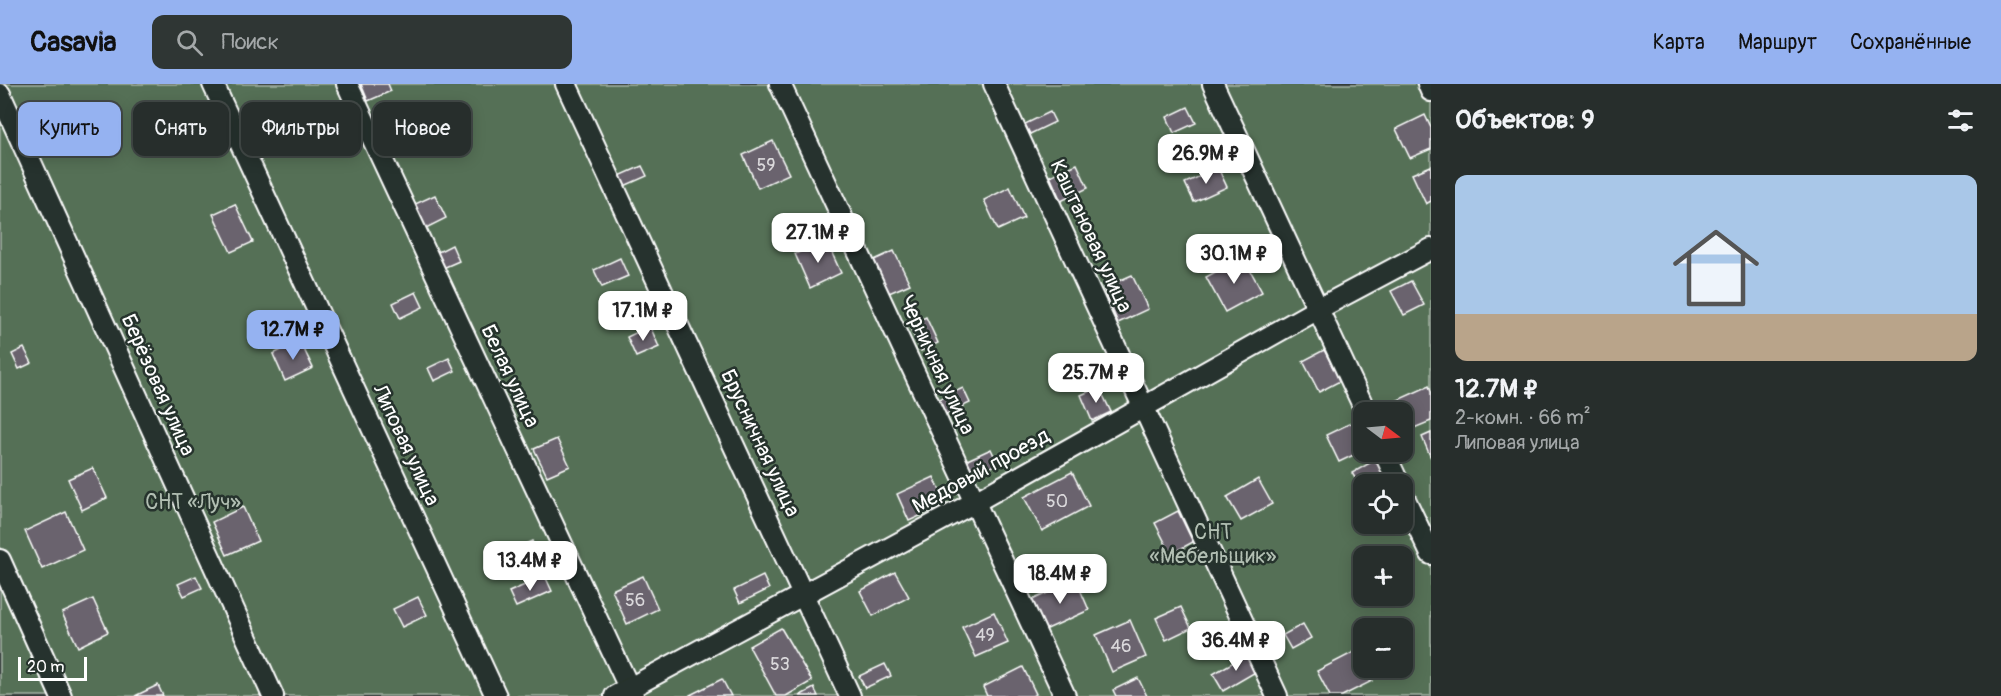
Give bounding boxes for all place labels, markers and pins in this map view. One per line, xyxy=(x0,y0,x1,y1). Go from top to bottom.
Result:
pin: 26.9M ₽ xyxy=(1151,134,1261,185)
pin: 27.1M ₽ xyxy=(763,213,873,264)
pin: 30.1M ₽ xyxy=(1179,234,1289,285)
pin: 17.1M ₽ xyxy=(588,291,698,342)
pin: 12.7M ₽ xyxy=(238,310,348,361)
pin: 25.7M ₽ xyxy=(1041,353,1151,404)
pin: 13.4M ₽ xyxy=(475,541,585,592)
pin: 18.4M ₽ xyxy=(1005,554,1115,605)
pin: 36.4M ₽ xyxy=(1181,621,1291,672)

